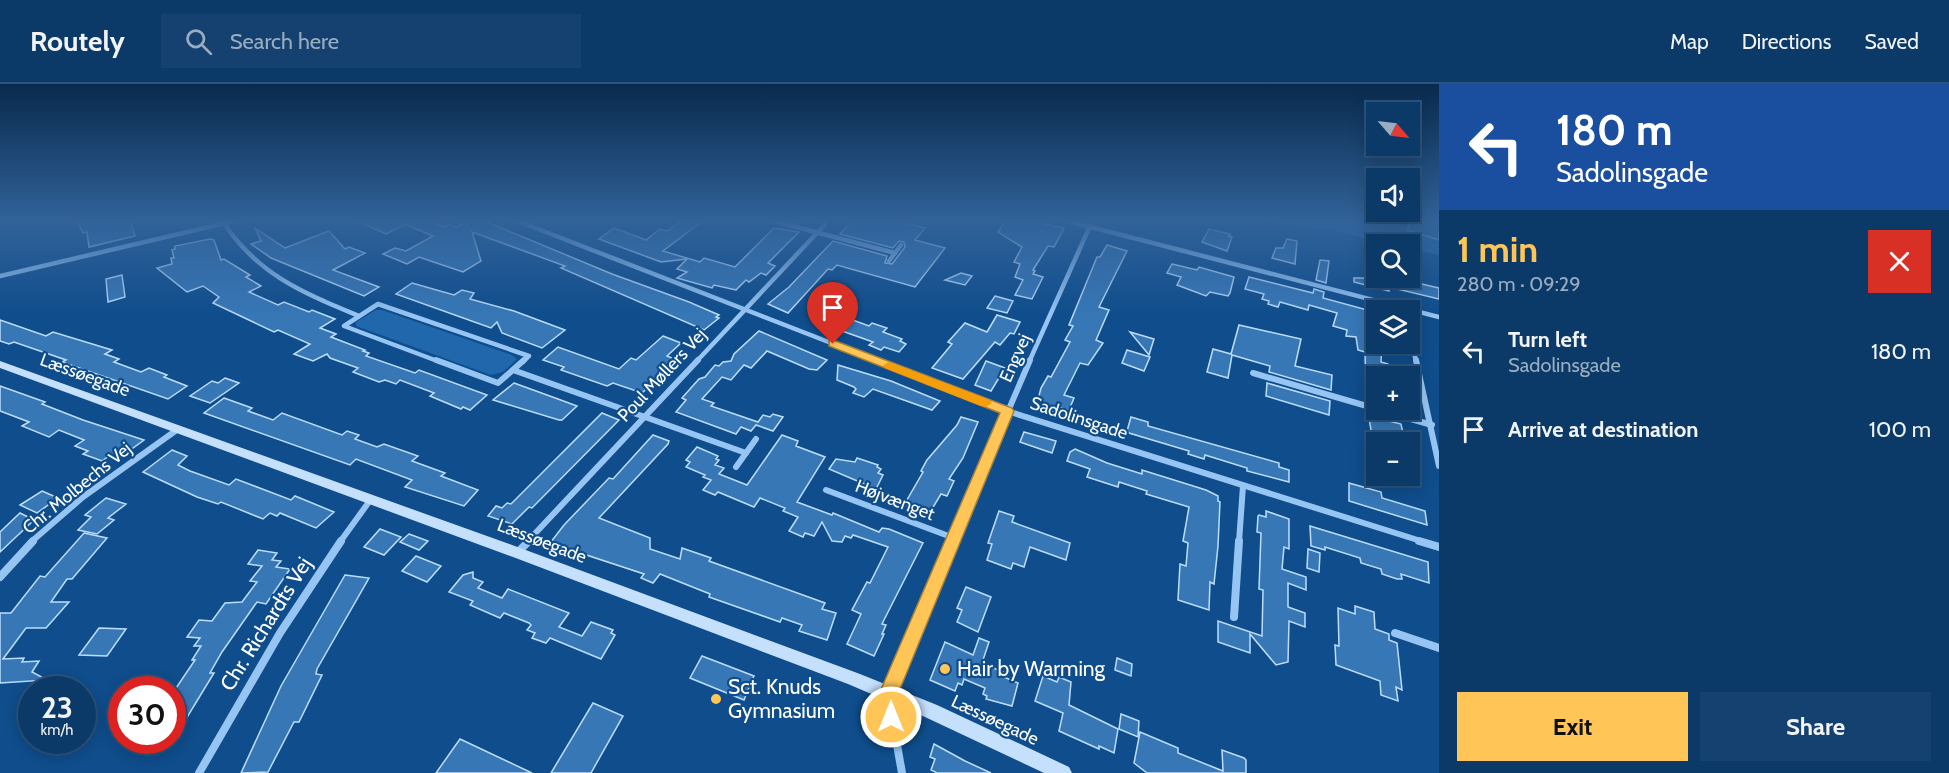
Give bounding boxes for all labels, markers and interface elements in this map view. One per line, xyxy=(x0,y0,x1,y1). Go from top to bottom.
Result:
search box xyxy=(161,14,581,68)
text: Routely xyxy=(30,24,125,58)
icon: search xyxy=(182,25,215,58)
text: Search here xyxy=(230,28,339,55)
text: Map xyxy=(1670,29,1709,54)
text: Directions xyxy=(1742,29,1831,54)
text: Saved xyxy=(1864,29,1919,54)
north arrow xyxy=(1366,102,1420,156)
map controls xyxy=(1366,102,1420,486)
text: 180 m xyxy=(1556,104,1672,156)
icon: left xyxy=(1457,108,1535,186)
text: Sadolinsgade xyxy=(1556,156,1708,189)
button: sound xyxy=(1366,168,1420,222)
text: 1 min xyxy=(1457,227,1538,271)
button: close xyxy=(1868,230,1931,293)
button: search xyxy=(1366,234,1420,288)
text: 280 m · 09:29 xyxy=(1457,272,1581,296)
pin xyxy=(807,282,858,344)
icon: arrive xyxy=(816,291,849,324)
button: layers xyxy=(1366,300,1420,354)
street label: Poul Møllers Vej xyxy=(613,324,711,426)
text: Turn left xyxy=(1508,326,1587,353)
street label: Engvej xyxy=(995,330,1035,386)
icon: left xyxy=(1457,335,1490,368)
text: 180 m xyxy=(1871,338,1931,365)
street label: Læssøegade xyxy=(37,349,133,401)
text: Sadolinsgade xyxy=(1508,353,1621,377)
button: + xyxy=(1366,366,1420,420)
street label: Sadolinsgade xyxy=(1027,392,1131,444)
icon: arrive xyxy=(1457,413,1490,446)
text: Arrive at destination xyxy=(1508,416,1698,443)
text: 100 m xyxy=(1869,416,1931,443)
button: − xyxy=(1366,432,1420,486)
street label: Chr. Molbechs Vej xyxy=(18,437,136,539)
street label: Højvænget xyxy=(852,475,938,525)
street label: Læssøegade xyxy=(494,514,590,568)
street label: Chr. Richardts Vej xyxy=(215,552,317,696)
place label: Hair by Warming xyxy=(957,656,1106,681)
marker: Hair by Warming xyxy=(938,662,952,676)
place label: Sct. Knuds Gymnasium xyxy=(728,674,835,723)
speed limit sign: 30 xyxy=(108,676,186,754)
position arrow xyxy=(859,685,923,749)
text: 23 xyxy=(41,689,73,726)
street label: Læssøegade xyxy=(948,690,1042,750)
marker: Sct. Knuds Gymnasium xyxy=(709,692,723,706)
button: Exit xyxy=(1457,692,1688,761)
button: Share xyxy=(1700,692,1931,761)
text: km/h xyxy=(41,721,73,739)

